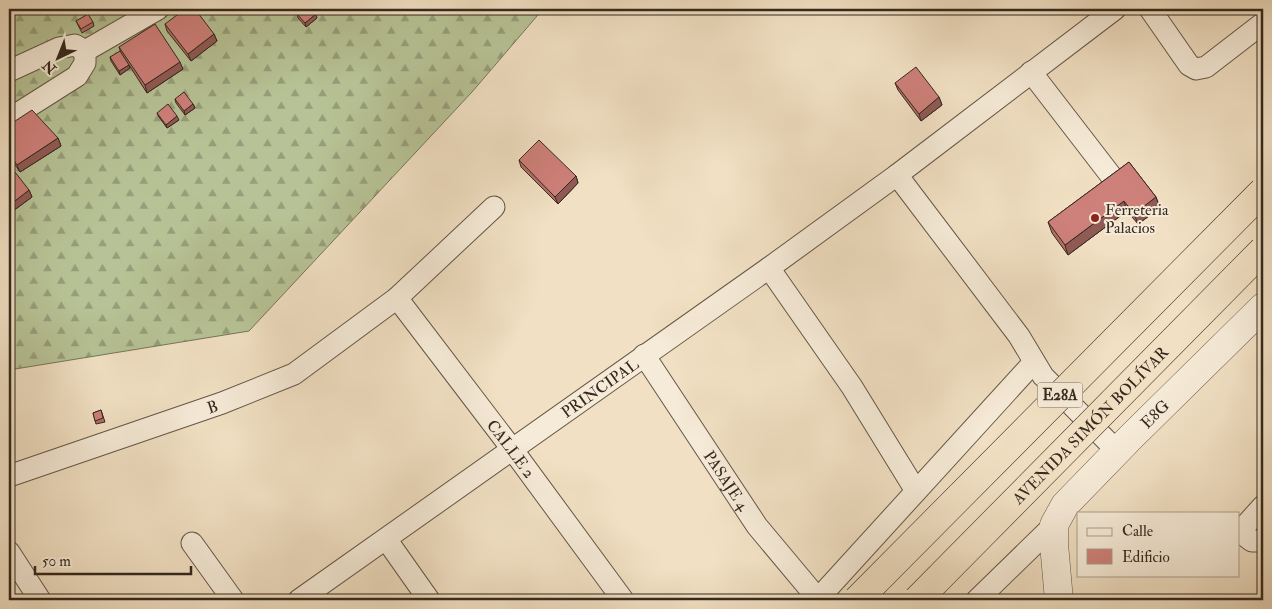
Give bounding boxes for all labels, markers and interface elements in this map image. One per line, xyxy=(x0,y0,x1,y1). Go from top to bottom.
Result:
north arrow xyxy=(32,32,82,82)
text: N xyxy=(39,56,61,78)
place label: Ferreteria Palacios xyxy=(1105,200,1169,238)
marker: Ferreteria Palacios xyxy=(1089,212,1101,224)
street label: AVENIDA SIMÓN BOLÍVAR xyxy=(1008,342,1173,510)
street label: PRINCIPAL xyxy=(558,354,643,423)
road number: E28A xyxy=(1038,382,1082,408)
street label: B xyxy=(205,396,221,418)
street label: E8G xyxy=(1137,396,1174,433)
street label: CALLE 2 xyxy=(482,416,539,482)
street label: PASAJE 4 xyxy=(699,447,754,516)
legend xyxy=(1077,512,1240,576)
text: Calle xyxy=(1122,522,1153,541)
scale bar xyxy=(35,544,191,576)
text: Edificio xyxy=(1122,548,1170,567)
text: 50 m xyxy=(42,552,71,571)

